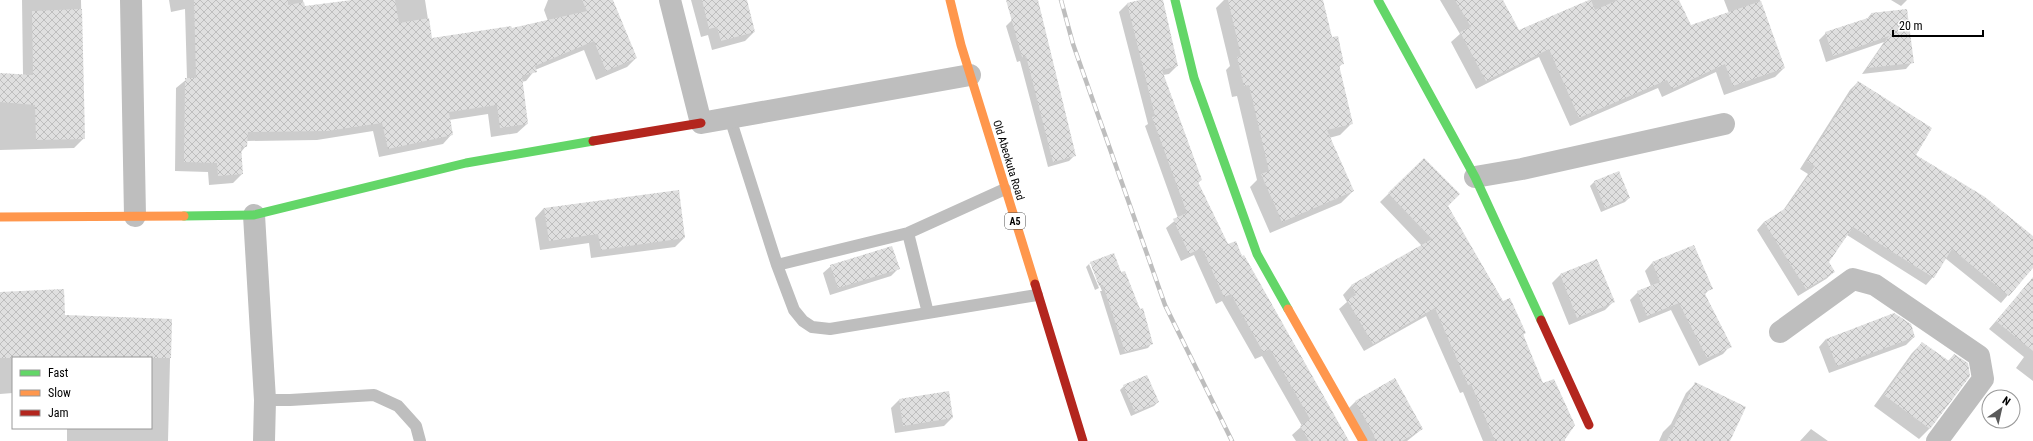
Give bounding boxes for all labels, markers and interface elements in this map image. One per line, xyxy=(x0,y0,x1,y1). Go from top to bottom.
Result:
scale bar xyxy=(1893,12,1983,38)
text: 20 m xyxy=(1899,19,1923,33)
street label: Old Abeokuta Road xyxy=(990,119,1027,202)
road number: A5 xyxy=(1005,213,1025,229)
legend xyxy=(12,357,152,429)
text: Fast xyxy=(48,366,69,380)
text: Slow xyxy=(48,386,71,400)
north arrow xyxy=(1981,389,2021,429)
text: N xyxy=(2000,394,2013,409)
text: Jam xyxy=(48,406,69,420)

